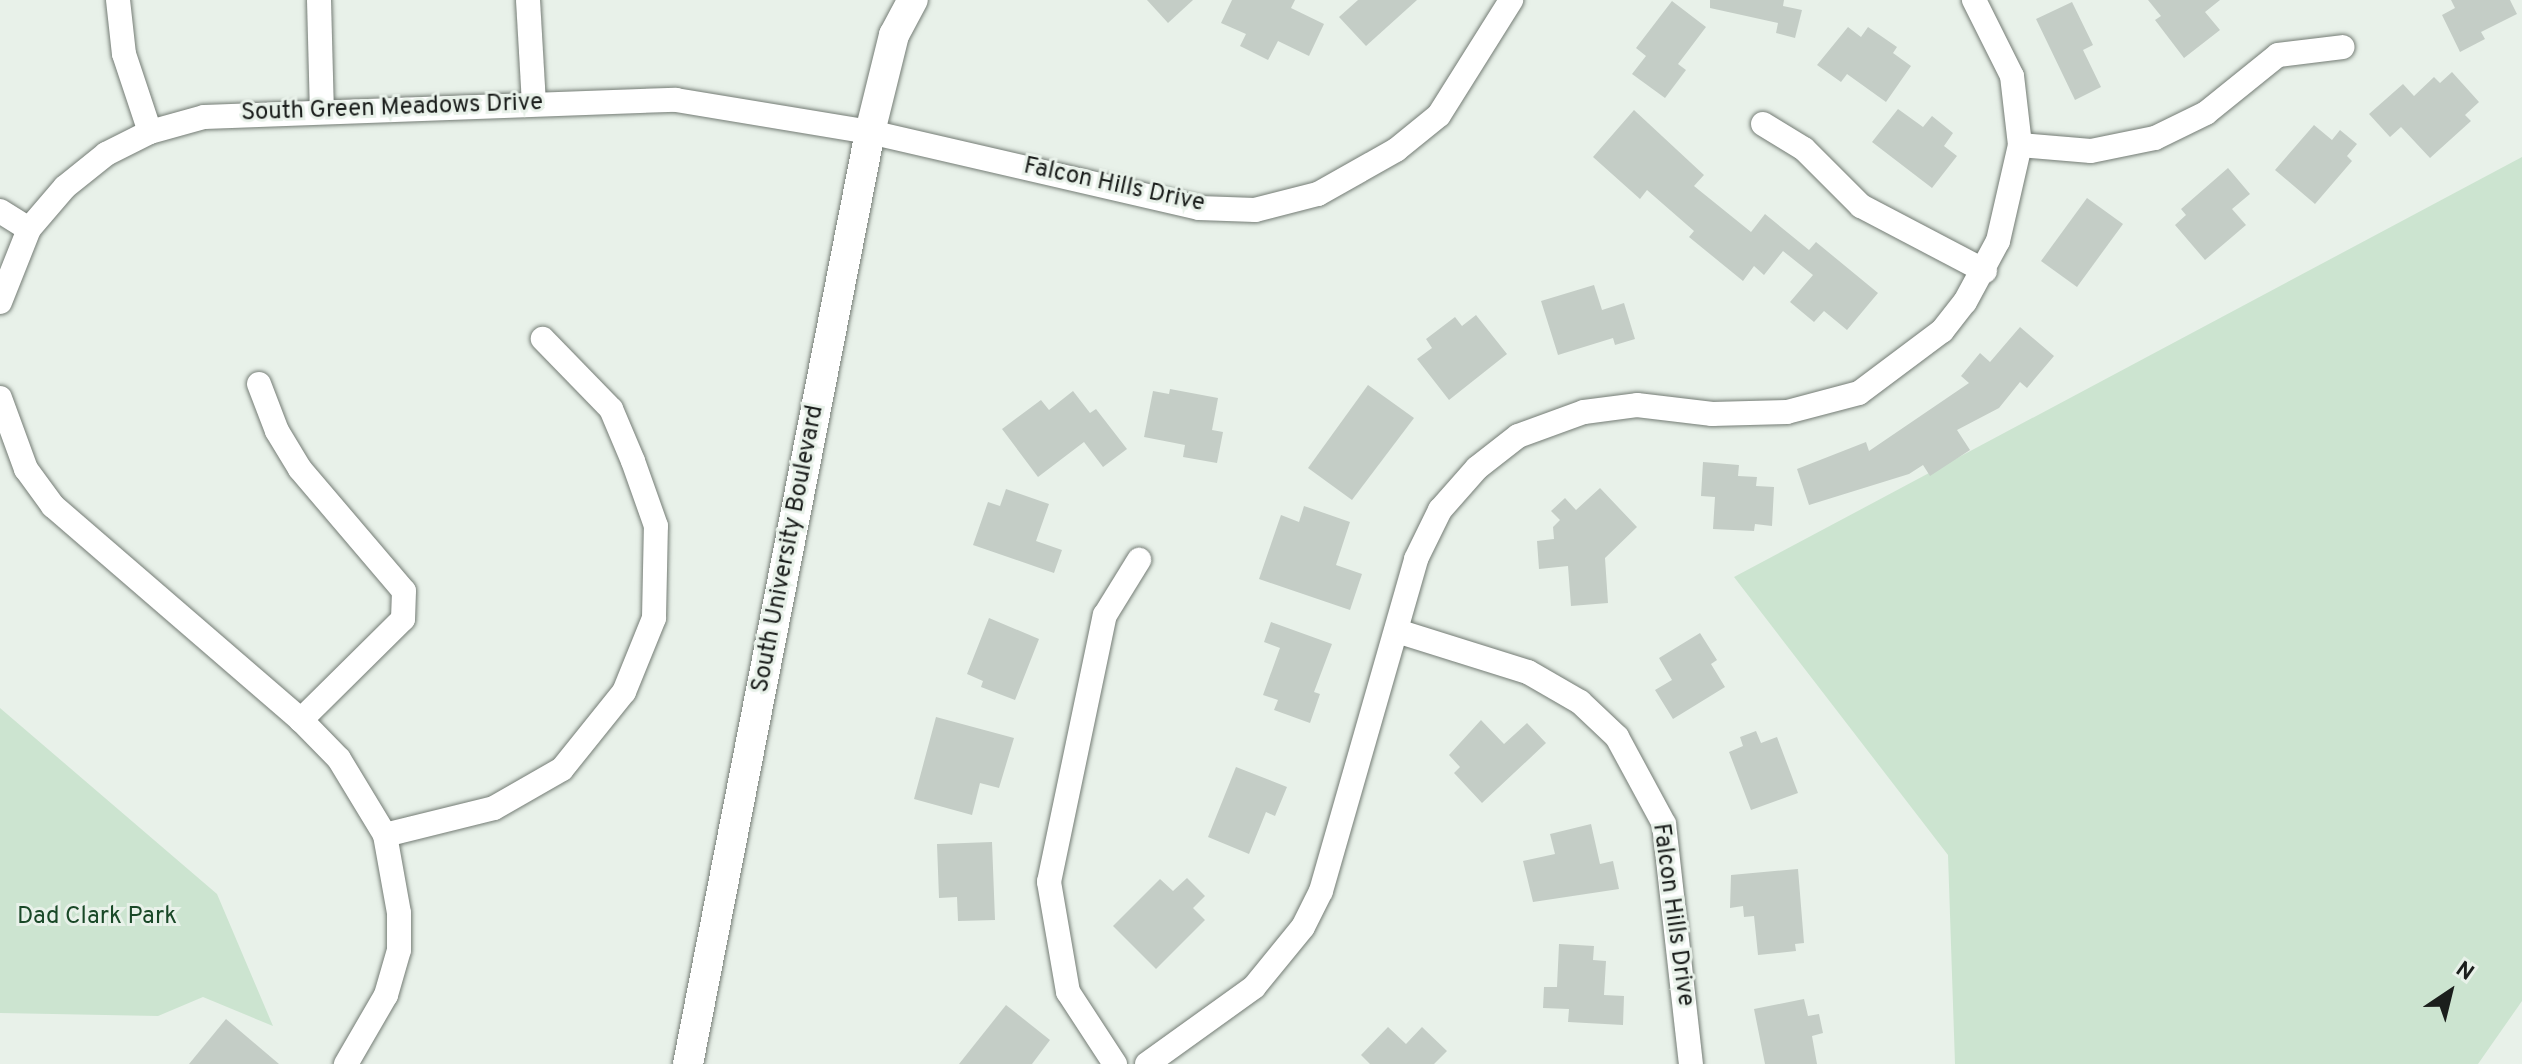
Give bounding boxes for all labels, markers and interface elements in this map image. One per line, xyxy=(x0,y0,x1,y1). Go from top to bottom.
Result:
street label: South Green Meadows Drive xyxy=(241,89,543,129)
street label: Falcon Hills Drive xyxy=(1021,153,1207,219)
street label: South University Boulevard xyxy=(747,403,831,695)
street label: Falcon Hills Drive xyxy=(1645,822,1699,1008)
park label: Dad Clark Park xyxy=(17,904,177,932)
north arrow xyxy=(2410,952,2490,1032)
text: N xyxy=(2450,956,2478,988)

